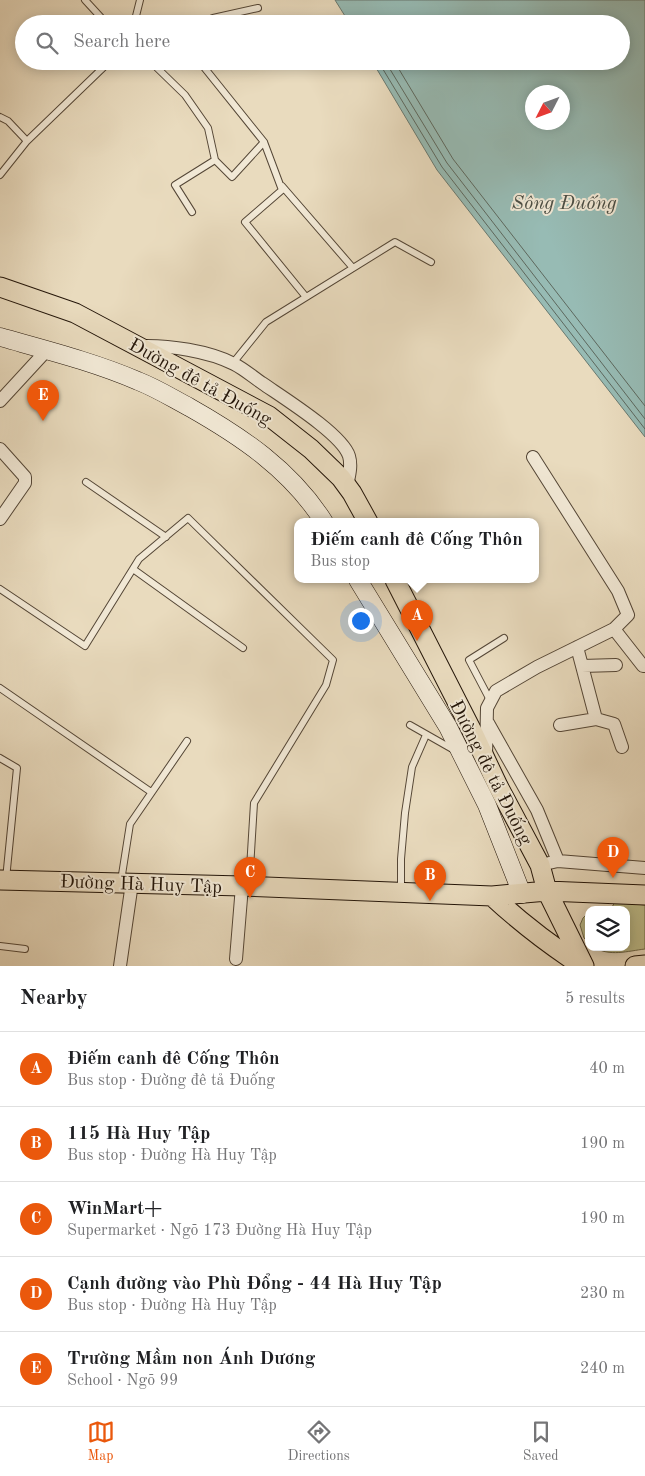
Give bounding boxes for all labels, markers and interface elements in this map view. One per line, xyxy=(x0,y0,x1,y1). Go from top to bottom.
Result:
search box xyxy=(15,15,630,70)
icon: search xyxy=(33,29,61,57)
text: Search here xyxy=(73,33,170,52)
north arrow xyxy=(525,85,570,130)
water label: Sông Đuống xyxy=(512,194,617,214)
street label: Đường đê tả Đuống xyxy=(125,335,275,431)
pin: E xyxy=(27,380,59,421)
popup xyxy=(294,518,539,583)
text: Điếm canh đê Cống Thôn xyxy=(310,531,523,550)
text: Bus stop xyxy=(310,554,370,570)
pin: A xyxy=(401,600,433,641)
your location xyxy=(348,608,374,634)
street label: Đường đê tả Đuống xyxy=(445,697,536,849)
pin: D xyxy=(597,837,629,878)
pin: C xyxy=(234,857,266,898)
pin: B xyxy=(414,860,446,901)
street label: Đường Hà Huy Tập xyxy=(59,873,222,898)
map controls xyxy=(585,906,630,951)
button: layers xyxy=(585,906,630,951)
text: Nearby xyxy=(20,988,88,1009)
text: 5 results xyxy=(565,991,625,1007)
text: Điếm canh đê Cống Thôn xyxy=(67,1050,280,1069)
text: A xyxy=(30,1061,42,1077)
text: 40 m xyxy=(589,1061,625,1077)
text: Bus stop · Đường đê tả Đuống xyxy=(67,1073,275,1089)
text: 115 Hà Huy Tập xyxy=(67,1125,210,1144)
text: B xyxy=(30,1136,42,1152)
text: 190 m xyxy=(580,1136,625,1152)
text: Bus stop · Đường Hà Huy Tập xyxy=(67,1148,277,1164)
text: WinMart+ xyxy=(67,1200,162,1219)
text: C xyxy=(31,1211,41,1227)
text: 190 m xyxy=(580,1211,625,1227)
text: Supermarket · Ngõ 173 Đường Hà Huy Tập xyxy=(67,1223,372,1239)
text: Cạnh đường vào Phù Đổng - 44 Hà Huy Tập xyxy=(67,1275,442,1294)
text: D xyxy=(30,1286,42,1302)
text: 230 m xyxy=(580,1286,625,1302)
text: Bus stop · Đường Hà Huy Tập xyxy=(67,1298,277,1314)
text: Trường Mầm non Ánh Dương xyxy=(67,1350,315,1369)
text: E xyxy=(30,1361,42,1377)
text: 240 m xyxy=(580,1361,625,1377)
text: School · Ngõ 99 xyxy=(67,1373,178,1389)
tab: Map xyxy=(87,1418,115,1465)
tab: Directions xyxy=(288,1418,350,1465)
tab: Saved xyxy=(523,1418,558,1465)

